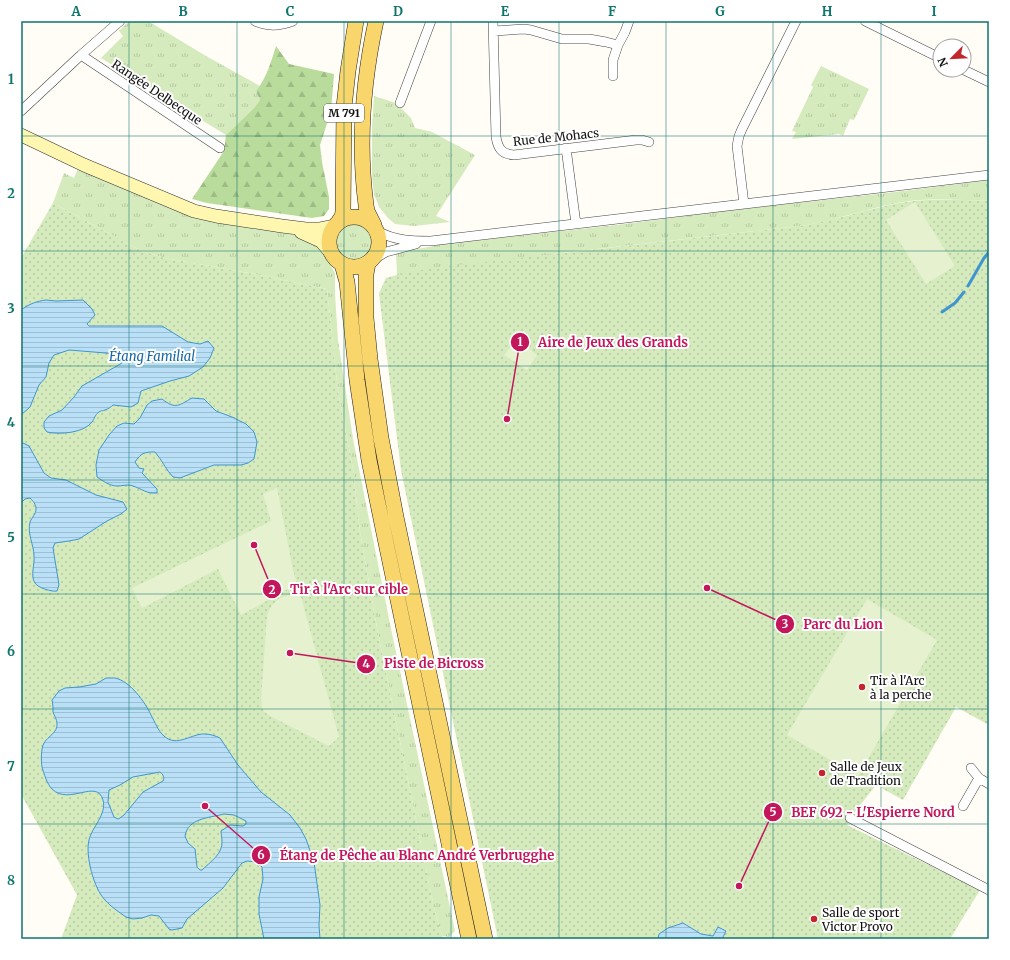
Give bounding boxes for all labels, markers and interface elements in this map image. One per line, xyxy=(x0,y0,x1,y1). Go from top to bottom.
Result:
text: A xyxy=(70,3,81,20)
text: B xyxy=(178,3,188,20)
text: C xyxy=(286,3,295,20)
text: D xyxy=(393,3,403,20)
text: E xyxy=(501,3,510,20)
text: F xyxy=(608,3,616,20)
text: G xyxy=(715,3,725,20)
text: H xyxy=(822,3,833,20)
text: I xyxy=(931,3,937,20)
north arrow xyxy=(932,38,972,78)
text: N xyxy=(935,55,951,69)
street label: Rangée Delbecque xyxy=(109,56,205,128)
text: 1 xyxy=(8,71,14,88)
road number: M 791 xyxy=(324,104,364,122)
street label: Rue de Mohacs xyxy=(512,125,600,149)
text: 2 xyxy=(7,185,15,202)
text: 3 xyxy=(7,300,15,317)
callout: Aire de Jeux des Grands xyxy=(510,330,696,355)
text: 1 xyxy=(517,334,523,349)
text: Aire de Jeux des Grands xyxy=(537,334,688,351)
water label: Étang Familial xyxy=(109,347,195,365)
text: 4 xyxy=(7,414,16,431)
text: 5 xyxy=(7,529,15,546)
callout: Tir à l'Arc sur cible xyxy=(262,577,416,602)
text: Tir à l'Arc sur cible xyxy=(290,581,408,598)
text: 2 xyxy=(268,582,276,597)
callout: Parc du Lion xyxy=(775,612,891,637)
text: 3 xyxy=(782,616,789,631)
text: Parc du Lion xyxy=(803,616,883,633)
text: 6 xyxy=(7,643,15,660)
callout: Piste de Bicross xyxy=(356,651,492,676)
text: Piste de Bicross xyxy=(384,655,484,672)
text: 4 xyxy=(362,656,370,671)
place label: Tir à l'Arc à la perche xyxy=(870,673,931,702)
marker: Tir à l'Arc à la perche xyxy=(857,682,867,692)
text: 7 xyxy=(7,758,15,775)
place label: Salle de Jeux de Tradition xyxy=(830,759,903,788)
marker: Salle de Jeux de Tradition xyxy=(817,768,827,778)
callout: BEF 692 - L'Espierre Nord xyxy=(763,800,963,825)
text: 5 xyxy=(769,804,777,819)
text: BEF 692 - L'Espierre Nord xyxy=(791,804,955,821)
callout: Étang de Pêche au Blanc André Verbrugghe xyxy=(251,843,562,868)
text: Étang de Pêche au Blanc André Verbrugghe xyxy=(280,846,554,864)
text: 6 xyxy=(257,847,265,862)
text: 8 xyxy=(7,872,15,889)
place label: Salle de sport Victor Provo xyxy=(821,905,900,934)
marker: Salle de sport Victor Provo xyxy=(809,914,819,924)

